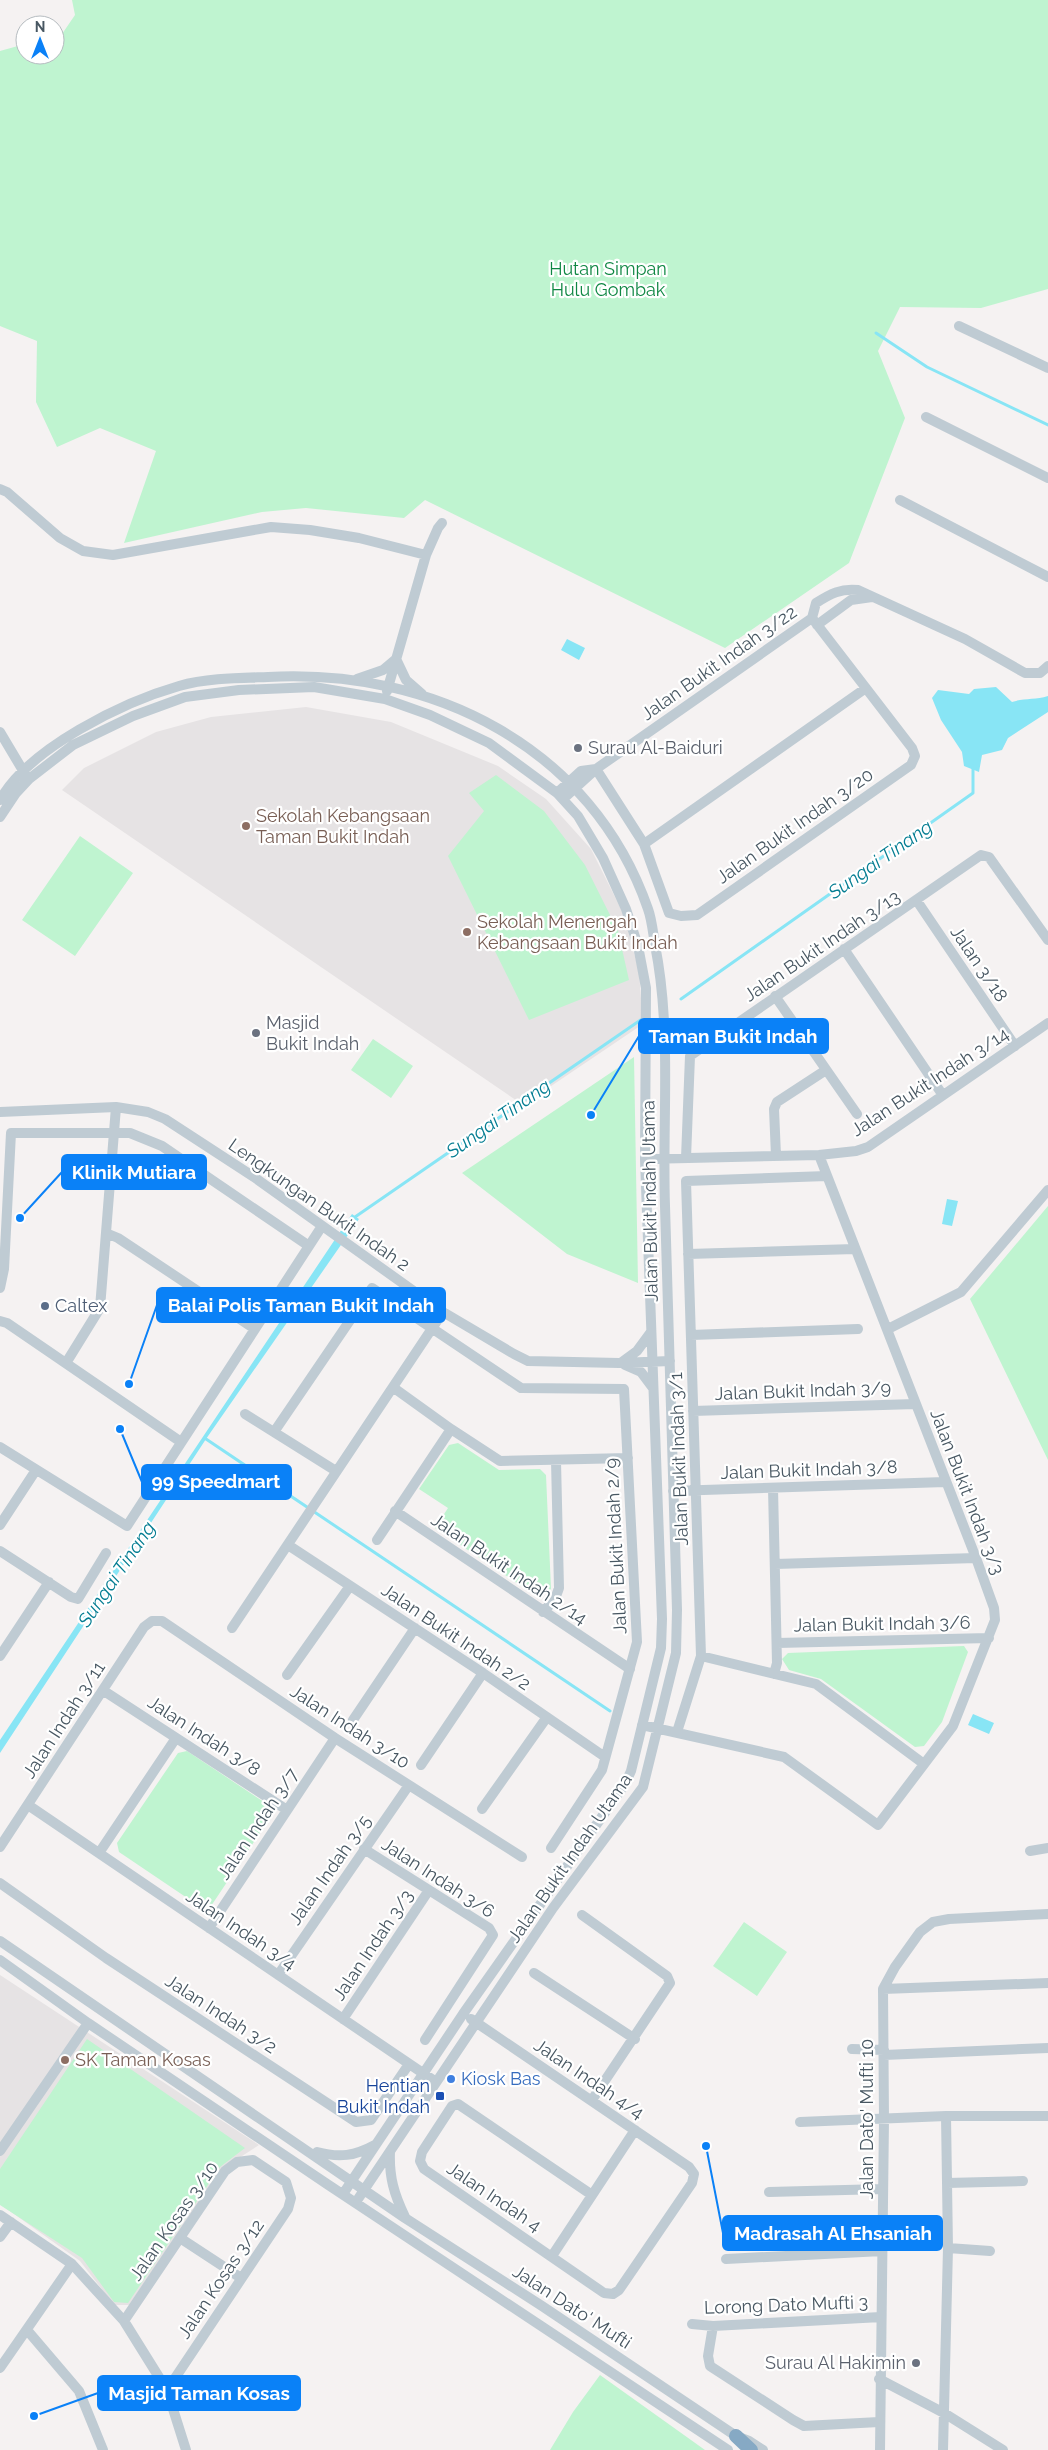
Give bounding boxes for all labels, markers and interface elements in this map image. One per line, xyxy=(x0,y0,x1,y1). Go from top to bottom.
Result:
north arrow xyxy=(15,15,65,65)
text: N xyxy=(35,19,45,35)
park label: Hutan Simpan Hulu Gombak xyxy=(549,258,667,300)
street label: Jalan Bukit Indah 3/22 xyxy=(637,601,800,724)
place label: Surau Al-Baiduri xyxy=(588,737,723,758)
marker: Surau Al-Baiduri xyxy=(572,742,584,754)
street label: Jalan Bukit Indah 3/20 xyxy=(712,764,877,888)
place label: Sekolah Kebangsaan Taman Bukit Indah xyxy=(256,805,430,847)
water label: Sungai Tinang xyxy=(823,815,936,904)
marker: Sekolah Kebangsaan Taman Bukit Indah xyxy=(240,820,252,832)
street label: Jalan Bukit Indah 3/13 xyxy=(740,886,904,1006)
place label: Sekolah Menengah Kebangsaan Bukit Indah xyxy=(477,911,678,953)
street label: Jalan 3/18 xyxy=(946,922,1012,1005)
marker: Sekolah Menengah Kebangsaan Bukit Indah xyxy=(461,926,473,938)
place label: Masjid Bukit Indah xyxy=(266,1012,359,1054)
callout: Taman Bukit Indah xyxy=(639,1019,828,1053)
street label: Jalan Bukit Indah 3/14 xyxy=(847,1023,1013,1140)
text: Taman Bukit Indah xyxy=(648,1025,818,1047)
marker: Masjid Bukit Indah xyxy=(250,1027,262,1039)
water label: Sungai Tinang xyxy=(441,1074,554,1163)
street label: Jalan Bukit Indah Utama xyxy=(637,1100,662,1302)
street label: Lengkungan Bukit Indah 2 xyxy=(225,1134,414,1275)
callout: Klinik Mutiara xyxy=(62,1155,206,1189)
text: Klinik Mutiara xyxy=(72,1161,196,1183)
callout: Balai Polis Taman Bukit Indah xyxy=(157,1288,445,1322)
text: Balai Polis Taman Bukit Indah xyxy=(168,1294,434,1316)
place label: Caltex xyxy=(55,1295,107,1316)
marker: Caltex xyxy=(39,1300,51,1312)
street label: Jalan Bukit Indah 3/1 xyxy=(665,1372,692,1546)
street label: Jalan Bukit Indah 3/9 xyxy=(714,1377,891,1404)
street label: Jalan Bukit Indah 3/3 xyxy=(926,1406,1009,1578)
street label: Jalan Bukit Indah 3/8 xyxy=(720,1456,898,1483)
street label: Jalan Bukit Indah 2/9 xyxy=(600,1458,631,1635)
callout: 99 Speedmart xyxy=(142,1465,291,1499)
text: 99 Speedmart xyxy=(152,1470,281,1492)
street label: Jalan Bukit Indah 2/14 xyxy=(427,1509,591,1629)
water label: Sungai Tinang xyxy=(72,1517,159,1632)
street label: Jalan Bukit Indah 2/2 xyxy=(378,1579,535,1694)
street label: Jalan Bukit Indah 3/6 xyxy=(793,1611,971,1636)
street label: Jalan Indah 3/11 xyxy=(18,1657,109,1782)
street label: Jalan Indah 3/10 xyxy=(287,1680,414,1773)
street label: Jalan Indah 3/8 xyxy=(144,1691,265,1780)
street label: Jalan Indah 3/7 xyxy=(213,1764,303,1883)
street label: Jalan Bukit Indah Utama xyxy=(503,1769,636,1946)
street label: Jalan Indah 3/5 xyxy=(284,1811,375,1928)
street label: Jalan Indah 3/6 xyxy=(378,1833,499,1922)
street label: Jalan Indah 3/4 xyxy=(182,1885,300,1974)
street label: Jalan Indah 3/3 xyxy=(328,1885,417,2004)
street label: Jalan Indah 3/2 xyxy=(162,1970,281,2057)
street label: Jalan Indah 4/4 xyxy=(530,2034,648,2123)
street label: Jalan Dato' Mufti 10 xyxy=(856,2039,877,2199)
place label: SK Taman Kosas xyxy=(75,2049,211,2070)
marker: SK Taman Kosas xyxy=(59,2054,71,2066)
place label: Kiosk Bas xyxy=(461,2068,541,2089)
marker: Kiosk Bas xyxy=(445,2073,457,2085)
place label: Hentian Bukit Indah xyxy=(337,2075,430,2117)
marker: Hentian Bukit Indah xyxy=(434,2090,446,2102)
street label: Jalan Kosas 3/10 xyxy=(125,2157,222,2284)
street label: Jalan Indah 4 xyxy=(443,2157,545,2236)
street label: Jalan Kosas 3/12 xyxy=(173,2215,268,2342)
callout: Madrasah Al Ehsaniah xyxy=(723,2216,942,2250)
text: Madrasah Al Ehsaniah xyxy=(734,2222,932,2244)
street label: Jalan Dato' Mufti xyxy=(509,2260,635,2353)
street label: Lorong Dato Mufti 3 xyxy=(704,2291,868,2318)
place label: Surau Al Hakimin xyxy=(765,2352,906,2373)
marker: Surau Al Hakimin xyxy=(910,2357,922,2369)
callout: Masjid Taman Kosas xyxy=(98,2376,300,2410)
text: Masjid Taman Kosas xyxy=(108,2382,290,2404)

